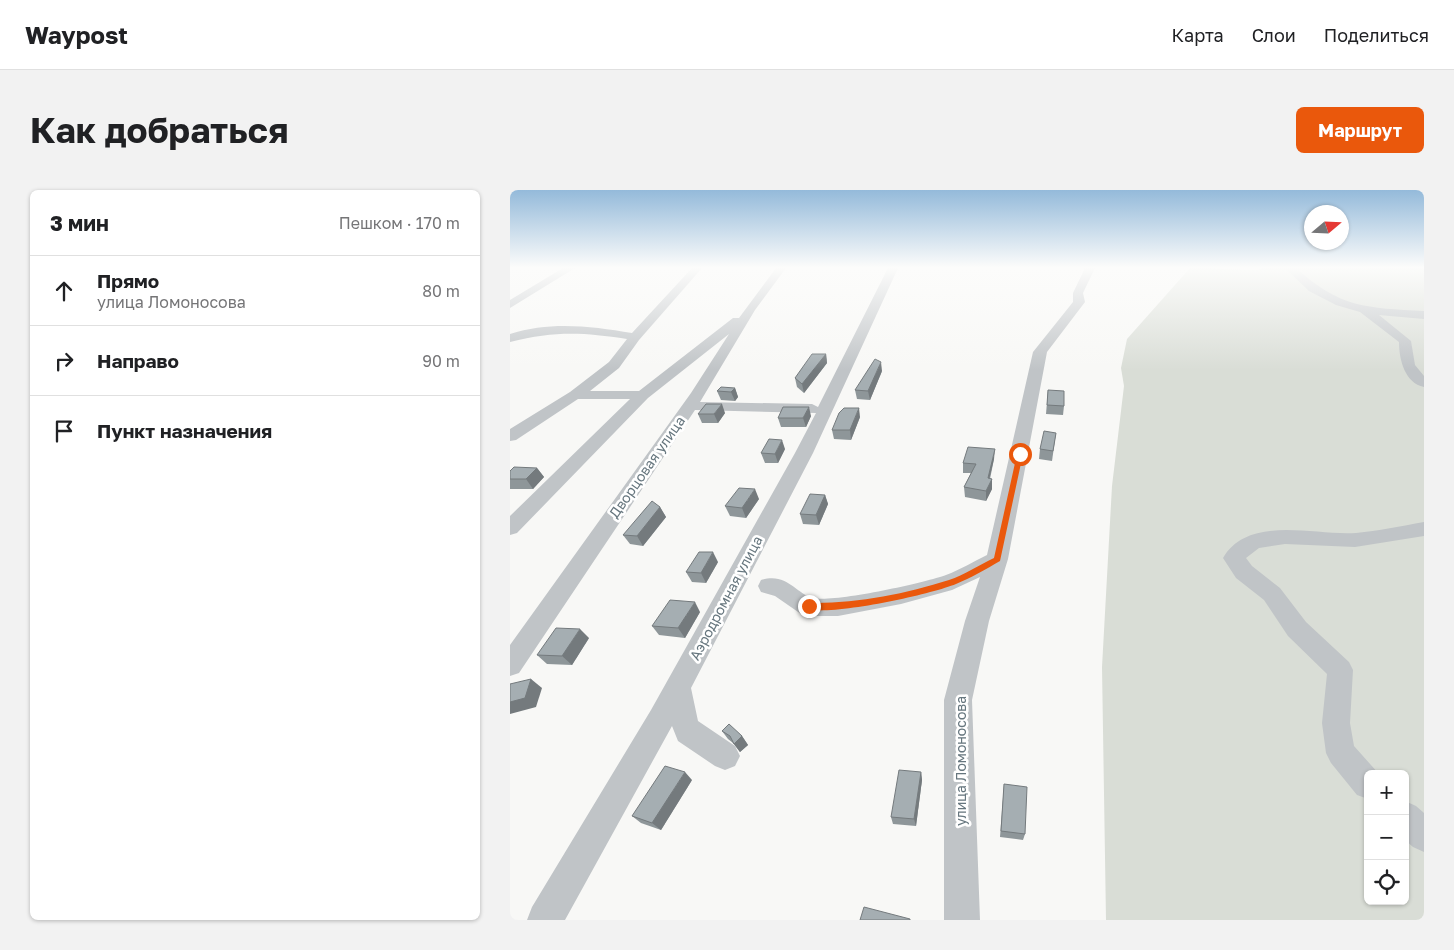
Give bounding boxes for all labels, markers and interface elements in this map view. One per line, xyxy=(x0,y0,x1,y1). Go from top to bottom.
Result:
text: Waypost xyxy=(25,20,128,49)
text: Карта xyxy=(1172,24,1224,46)
text: Слои xyxy=(1252,24,1296,46)
text: Поделиться xyxy=(1324,24,1429,46)
button: Маршрут xyxy=(1296,107,1424,153)
text: Как добраться xyxy=(30,109,288,151)
north arrow xyxy=(1304,205,1349,250)
text: 3 мин xyxy=(50,210,109,236)
text: Пешком · 170 m xyxy=(339,213,460,233)
text: Прямо xyxy=(97,269,159,292)
icon: ahead xyxy=(50,277,78,305)
text: 80 m xyxy=(422,281,460,301)
text: улица Ломоносова xyxy=(97,292,246,312)
icon: right xyxy=(50,347,78,375)
text: Направо xyxy=(97,349,179,372)
text: 90 m xyxy=(422,351,460,371)
street label: Дворцовая улица xyxy=(605,412,688,521)
icon: arrive xyxy=(50,417,78,445)
text: Пункт назначения xyxy=(97,419,272,442)
route start xyxy=(1009,443,1032,466)
street label: Аэродромная улица xyxy=(686,533,766,663)
route end xyxy=(798,595,821,618)
street label: улица Ломоносова xyxy=(952,696,969,826)
map controls xyxy=(1364,770,1409,905)
button: + xyxy=(1364,770,1409,815)
button: − xyxy=(1364,815,1409,860)
button: locate xyxy=(1364,860,1409,905)

